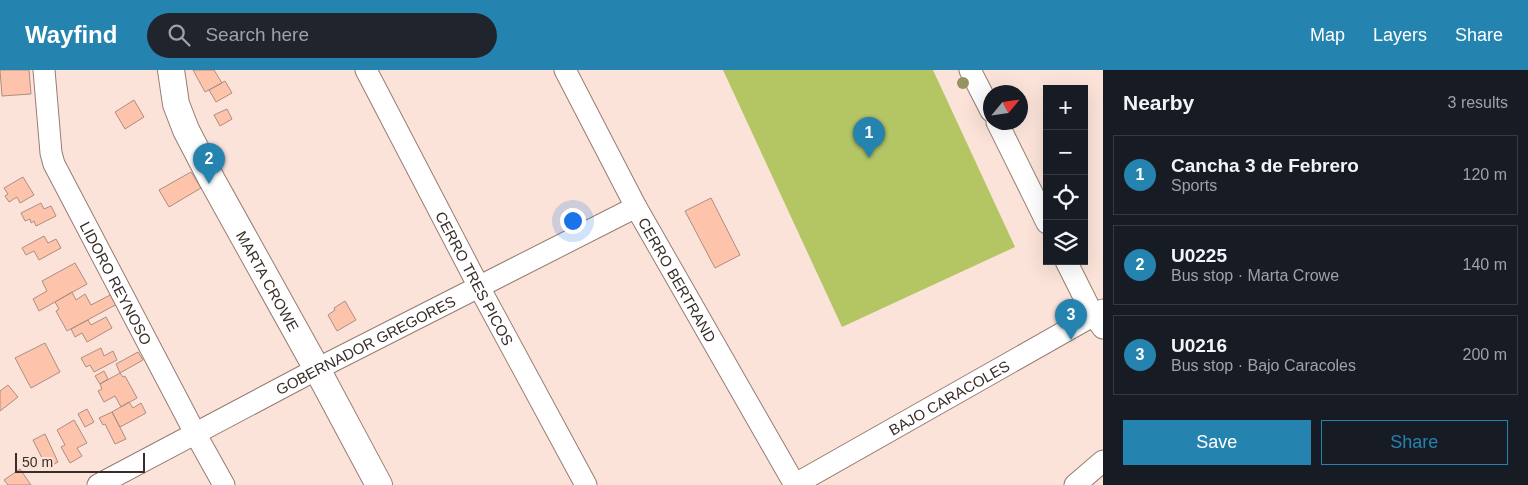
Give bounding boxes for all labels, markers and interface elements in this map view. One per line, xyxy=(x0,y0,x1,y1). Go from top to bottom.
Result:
search box xyxy=(147,13,497,58)
text: Wayfind xyxy=(25,21,117,48)
icon: search xyxy=(165,21,193,49)
text: Search here xyxy=(205,24,309,45)
text: Map xyxy=(1310,25,1345,45)
text: Layers xyxy=(1373,25,1427,45)
text: Share xyxy=(1455,25,1503,45)
north arrow xyxy=(983,85,1028,130)
map controls xyxy=(1043,85,1088,265)
button: + xyxy=(1043,85,1088,130)
text: Nearby xyxy=(1123,91,1194,114)
text: 3 results xyxy=(1448,94,1508,111)
pin: 1 xyxy=(853,117,885,158)
button: − xyxy=(1043,130,1088,175)
pin: 2 xyxy=(193,143,225,184)
text: Cancha 3 de Febrero xyxy=(1171,155,1359,176)
text: 1 xyxy=(1136,166,1144,183)
text: 120 m xyxy=(1463,166,1507,183)
button: locate xyxy=(1043,175,1088,220)
text: Sports xyxy=(1171,177,1217,194)
street label: CERRO TRES PICOS xyxy=(433,208,517,348)
your location xyxy=(560,208,586,234)
street label: CERRO BERTRAND xyxy=(635,214,720,345)
street label: LIDORO REYNOSO xyxy=(77,218,156,347)
button: layers xyxy=(1043,220,1088,265)
street label: MARTA CROWE xyxy=(233,228,303,334)
text: U0225 xyxy=(1171,245,1227,266)
text: 2 xyxy=(1136,256,1144,273)
text: 140 m xyxy=(1463,256,1507,273)
text: Bus stop · Marta Crowe xyxy=(1171,267,1339,284)
street label: GOBERNADOR GREGORES xyxy=(273,292,458,398)
pin: 3 xyxy=(1055,299,1087,340)
text: U0216 xyxy=(1171,335,1227,356)
text: 3 xyxy=(1136,346,1144,363)
text: 200 m xyxy=(1463,346,1507,363)
street label: BAJO CARACOLES xyxy=(886,356,1012,438)
text: Bus stop · Bajo Caracoles xyxy=(1171,357,1356,374)
button: Save xyxy=(1123,420,1311,465)
button: Share xyxy=(1321,420,1508,465)
scale bar xyxy=(15,450,145,473)
text: 50 m xyxy=(22,454,53,470)

